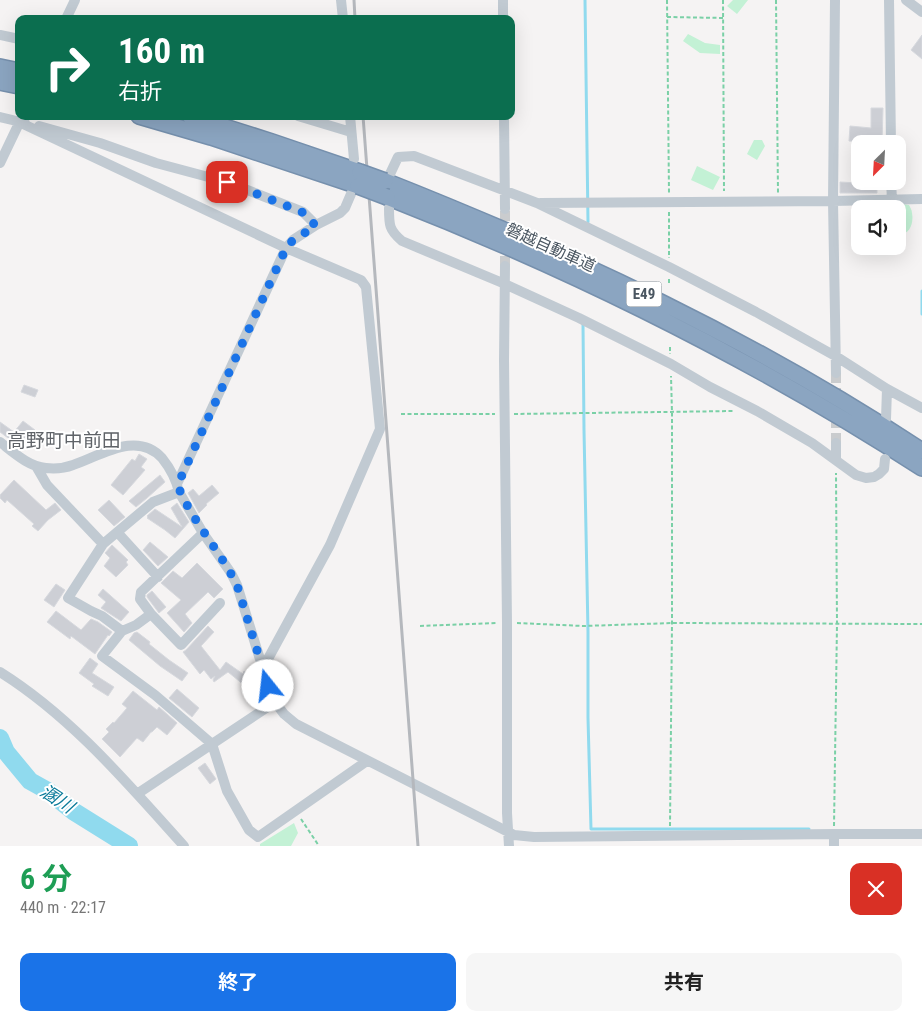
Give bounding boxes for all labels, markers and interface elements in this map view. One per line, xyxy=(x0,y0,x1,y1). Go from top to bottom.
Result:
text: 160 m xyxy=(118,31,205,72)
icon: right xyxy=(35,35,100,100)
text: 右折 xyxy=(118,79,162,104)
north arrow xyxy=(851,135,906,190)
map controls xyxy=(851,135,906,255)
pin xyxy=(206,161,248,203)
icon: arrive xyxy=(213,168,241,196)
button: sound xyxy=(851,200,906,255)
street label: 磐越自動車道 xyxy=(503,219,599,276)
road number: E49 xyxy=(626,282,662,306)
district label: 高野町中前田 xyxy=(7,429,121,452)
position arrow xyxy=(241,659,293,711)
water label: 溷川 xyxy=(36,780,80,818)
text: 6 分 xyxy=(20,861,72,896)
button: close xyxy=(850,863,902,915)
text: 440 m · 22:17 xyxy=(20,898,106,917)
button: 終了 xyxy=(20,953,456,1011)
button: 共有 xyxy=(466,953,902,1011)

